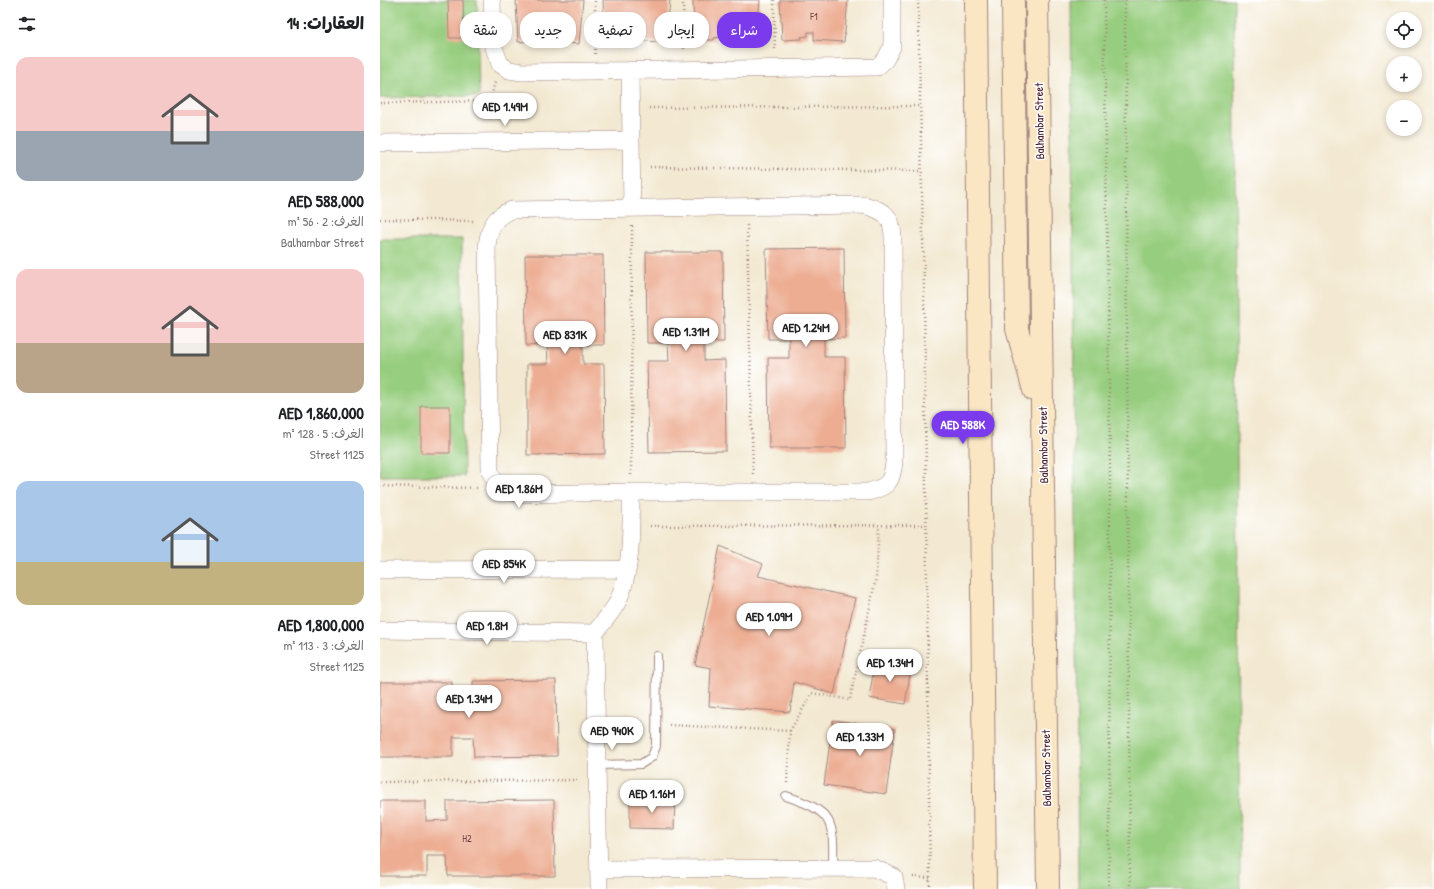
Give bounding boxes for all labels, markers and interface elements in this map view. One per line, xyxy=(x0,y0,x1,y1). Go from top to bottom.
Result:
house number: F1 xyxy=(809,10,818,23)
text: العقارات: 14 xyxy=(287,11,364,34)
chip: شقة xyxy=(460,12,512,48)
chip: جديد xyxy=(520,12,576,48)
chip: تصفية xyxy=(584,12,646,48)
chip: إيجار xyxy=(654,12,709,48)
chip: شراء xyxy=(717,12,772,48)
map controls xyxy=(1386,12,1422,136)
button: locate xyxy=(1386,12,1422,48)
icon: filters xyxy=(16,13,38,35)
button: + xyxy=(1386,56,1422,92)
street label: Balhambar Street xyxy=(1030,82,1048,160)
icon: home xyxy=(154,83,226,155)
pin: AED 1.49M xyxy=(459,93,551,127)
text: AED 1.49M xyxy=(482,97,528,115)
button: − xyxy=(1386,100,1422,136)
text: AED 588,000 xyxy=(288,189,364,212)
text: الغرف: 2 · 56 m² xyxy=(288,212,364,230)
text: Balhambar Street xyxy=(281,233,364,251)
icon: home xyxy=(154,295,226,367)
pin: AED 1.24M xyxy=(760,314,852,348)
pin: AED 1.31M xyxy=(640,318,732,352)
text: AED 1.24M xyxy=(782,318,830,336)
pin: AED 831K xyxy=(524,321,606,355)
text: AED 1.31M xyxy=(662,322,710,340)
text: AED 831K xyxy=(543,325,587,343)
text: AED 1,860,000 xyxy=(279,401,364,424)
street label: Balhambar Street xyxy=(1034,406,1052,484)
pin: AED 588K xyxy=(922,411,1004,445)
text: AED 588K xyxy=(941,415,985,433)
text: الغرف: 5 · 128 m² xyxy=(283,424,364,442)
text: Street 1125 xyxy=(310,445,364,463)
pin: AED 1.86M xyxy=(473,475,565,509)
text: AED 1.86M xyxy=(495,479,543,497)
icon: home xyxy=(154,507,226,579)
pin: AED 854K xyxy=(463,550,545,584)
text: AED 854K xyxy=(482,554,526,572)
pin: AED 1.09M xyxy=(723,603,815,637)
text: AED 1.09M xyxy=(745,607,793,625)
pin: AED 1.8M xyxy=(446,612,528,646)
text: AED 1,800,000 xyxy=(278,613,364,636)
text: AED 1.8M xyxy=(466,616,508,634)
text: الغرف: 3 · 113 m² xyxy=(283,636,364,654)
pin: AED 1.34M xyxy=(844,649,936,683)
text: AED 1.34M xyxy=(866,653,914,671)
text: Street 1125 xyxy=(310,657,364,675)
pin: AED 1.34M xyxy=(423,685,515,719)
text: AED 1.34M xyxy=(445,689,493,707)
pin: AED 940K xyxy=(571,717,653,751)
text: AED 940K xyxy=(590,721,634,739)
pin: AED 1.33M xyxy=(814,723,906,757)
text: AED 1.33M xyxy=(836,727,884,745)
street label: Balhambar Street xyxy=(1037,729,1055,807)
pin: AED 1.16M xyxy=(606,780,698,814)
text: AED 1.16M xyxy=(629,784,675,802)
house number: H2 xyxy=(462,832,472,845)

